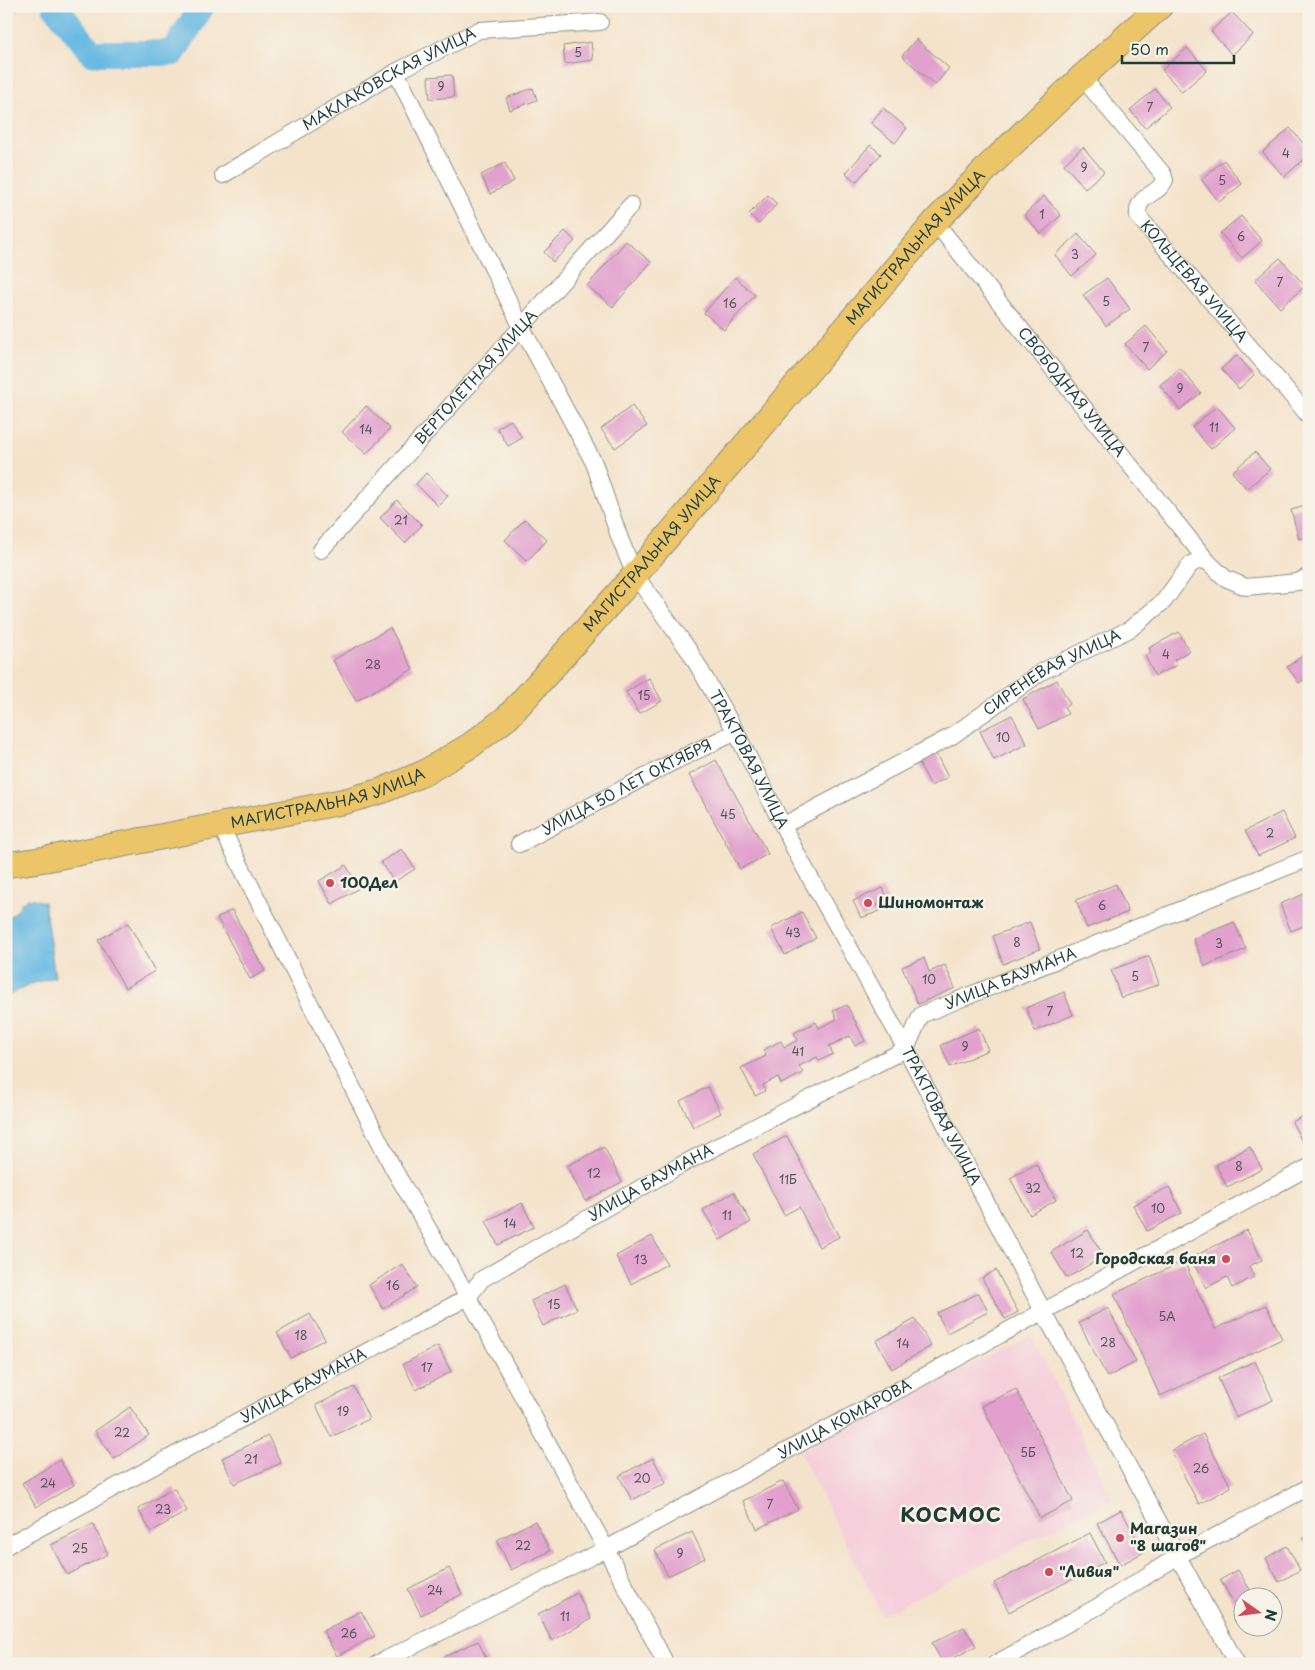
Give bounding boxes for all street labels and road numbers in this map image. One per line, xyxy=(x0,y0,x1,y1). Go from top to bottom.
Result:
street label: МАКЛАКОВСКАЯ УЛИЦА xyxy=(298,21,479,135)
street label: МАГИСТРАЛЬНАЯ УЛИЦА xyxy=(840,164,990,329)
street label: КОЛЬЦЕВАЯ УЛИЦА xyxy=(1136,214,1254,346)
street label: ВЕРТОЛЕТНАЯ УЛИЦА xyxy=(408,304,542,449)
street label: СВОБОДНАЯ УЛИЦА xyxy=(1013,321,1132,461)
street label: МАГИСТРАЛЬНАЯ УЛИЦА xyxy=(577,469,725,636)
street label: СИРЕНЕВАЯ УЛИЦА xyxy=(978,622,1124,720)
street label: ТРАКТОВАЯ УЛИЦА xyxy=(704,685,796,832)
street label: УЛИЦА 50 ЛЕТ ОКТЯБРЯ xyxy=(537,732,715,840)
street label: МАГИСТРАЛЬНАЯ УЛИЦА xyxy=(228,761,428,833)
street label: УЛИЦА БАУМАНА xyxy=(941,940,1079,1014)
street label: ТРАКТОВАЯ УЛИЦА xyxy=(897,1042,988,1189)
street label: УЛИЦА БАУМАНА xyxy=(583,1137,717,1226)
street label: УЛИЦА БАУМАНА xyxy=(236,1341,370,1428)
street label: УЛИЦА КОМАРОВА xyxy=(773,1372,915,1464)

